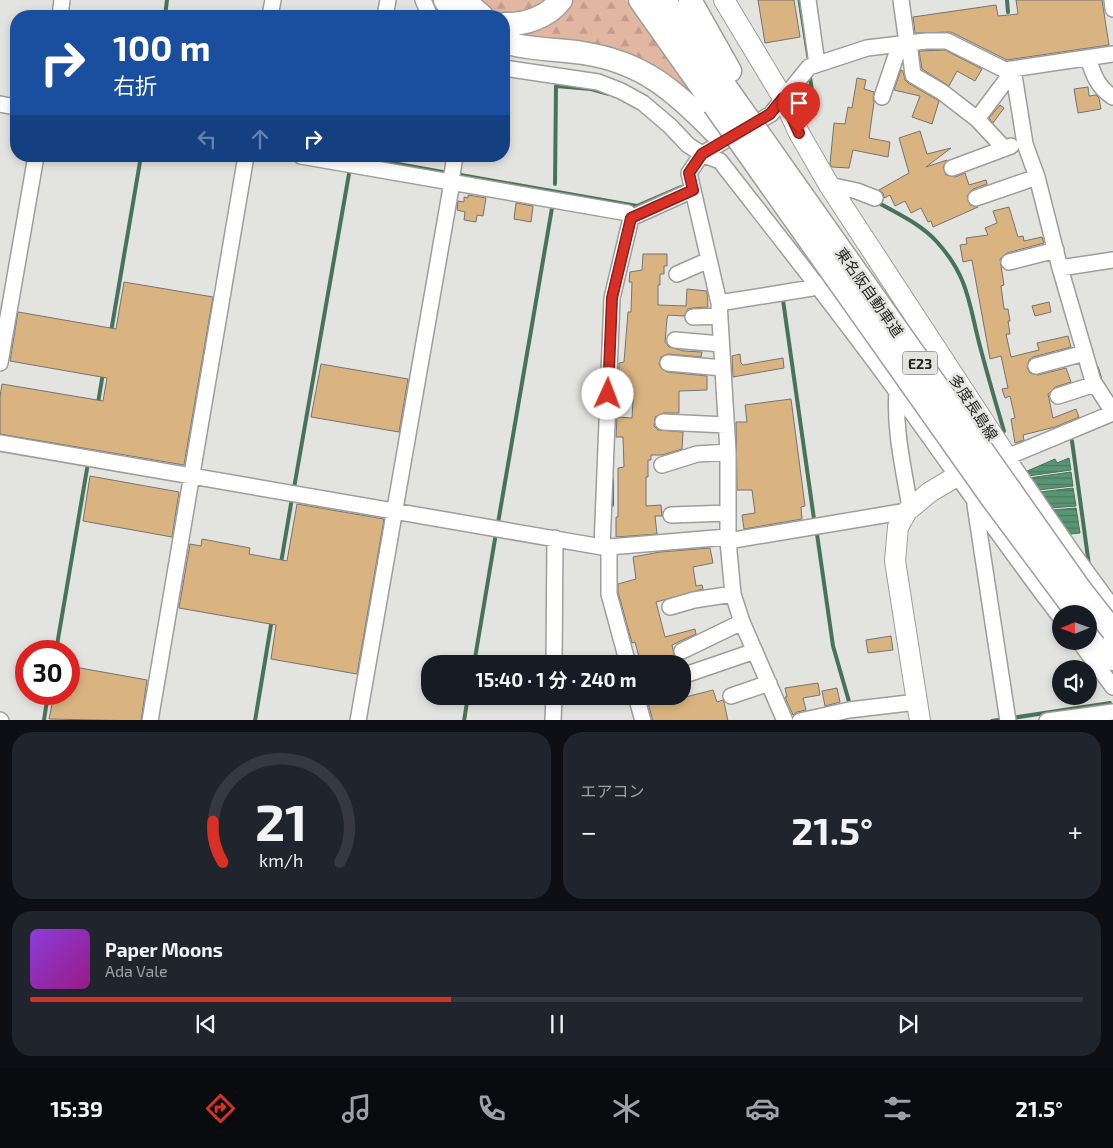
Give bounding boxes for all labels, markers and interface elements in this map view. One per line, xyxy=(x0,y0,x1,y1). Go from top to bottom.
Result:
text: 100 m xyxy=(113,26,211,68)
icon: right xyxy=(30,30,95,95)
text: 右折 xyxy=(113,72,157,98)
pin xyxy=(778,82,820,133)
icon: arrive xyxy=(785,89,813,117)
icon: left xyxy=(193,125,221,153)
icon: ahead xyxy=(246,125,274,153)
icon: right xyxy=(299,125,327,153)
street label: 東名阪自動車道 xyxy=(833,244,907,340)
road number: E23 xyxy=(902,352,938,374)
position arrow xyxy=(581,367,633,419)
street label: 多度長島線 xyxy=(946,371,1002,443)
north arrow xyxy=(1052,605,1098,650)
map controls xyxy=(1052,605,1097,705)
speed limit sign: 30 xyxy=(15,640,80,705)
button: sound xyxy=(1052,660,1097,705)
text: 15:40 · 1 分 · 240 m xyxy=(476,668,636,691)
text: エアコン xyxy=(581,781,645,800)
text: 21 xyxy=(255,789,308,851)
text: 21.5° xyxy=(791,807,873,853)
text: − xyxy=(581,814,597,848)
text: + xyxy=(1068,814,1083,848)
text: km/h xyxy=(259,849,303,871)
text: Paper Moons xyxy=(105,938,223,961)
text: Ada Vale xyxy=(105,961,168,980)
icon: previous xyxy=(192,1010,220,1038)
icon: pause xyxy=(543,1010,571,1038)
icon: next xyxy=(894,1010,922,1038)
icon: directions xyxy=(203,1091,238,1126)
icon: music xyxy=(339,1091,374,1126)
icon: phone xyxy=(474,1091,509,1126)
icon: climate xyxy=(609,1091,644,1126)
icon: car xyxy=(745,1091,780,1126)
icon: filters xyxy=(880,1091,915,1126)
text: 15:39 xyxy=(50,1095,103,1121)
text: 21.5° xyxy=(1015,1095,1063,1121)

